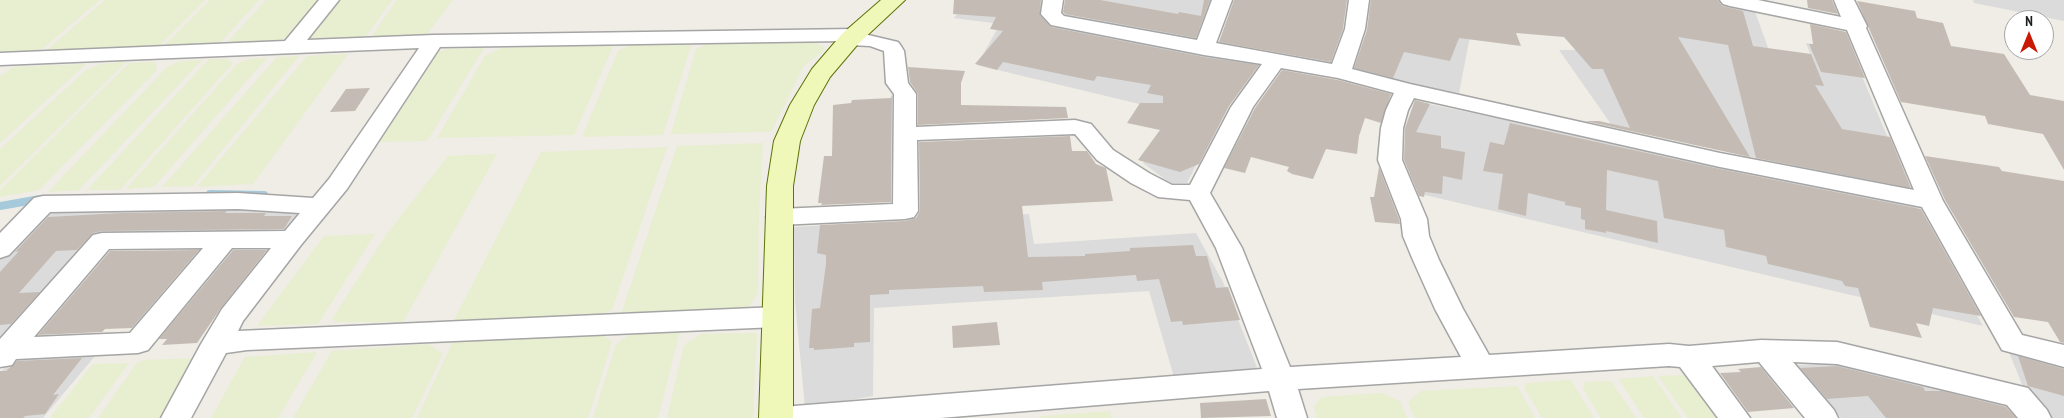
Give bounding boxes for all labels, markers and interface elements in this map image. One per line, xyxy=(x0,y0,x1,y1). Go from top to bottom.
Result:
north arrow xyxy=(2004,10,2054,60)
text: N xyxy=(2025,12,2033,30)

